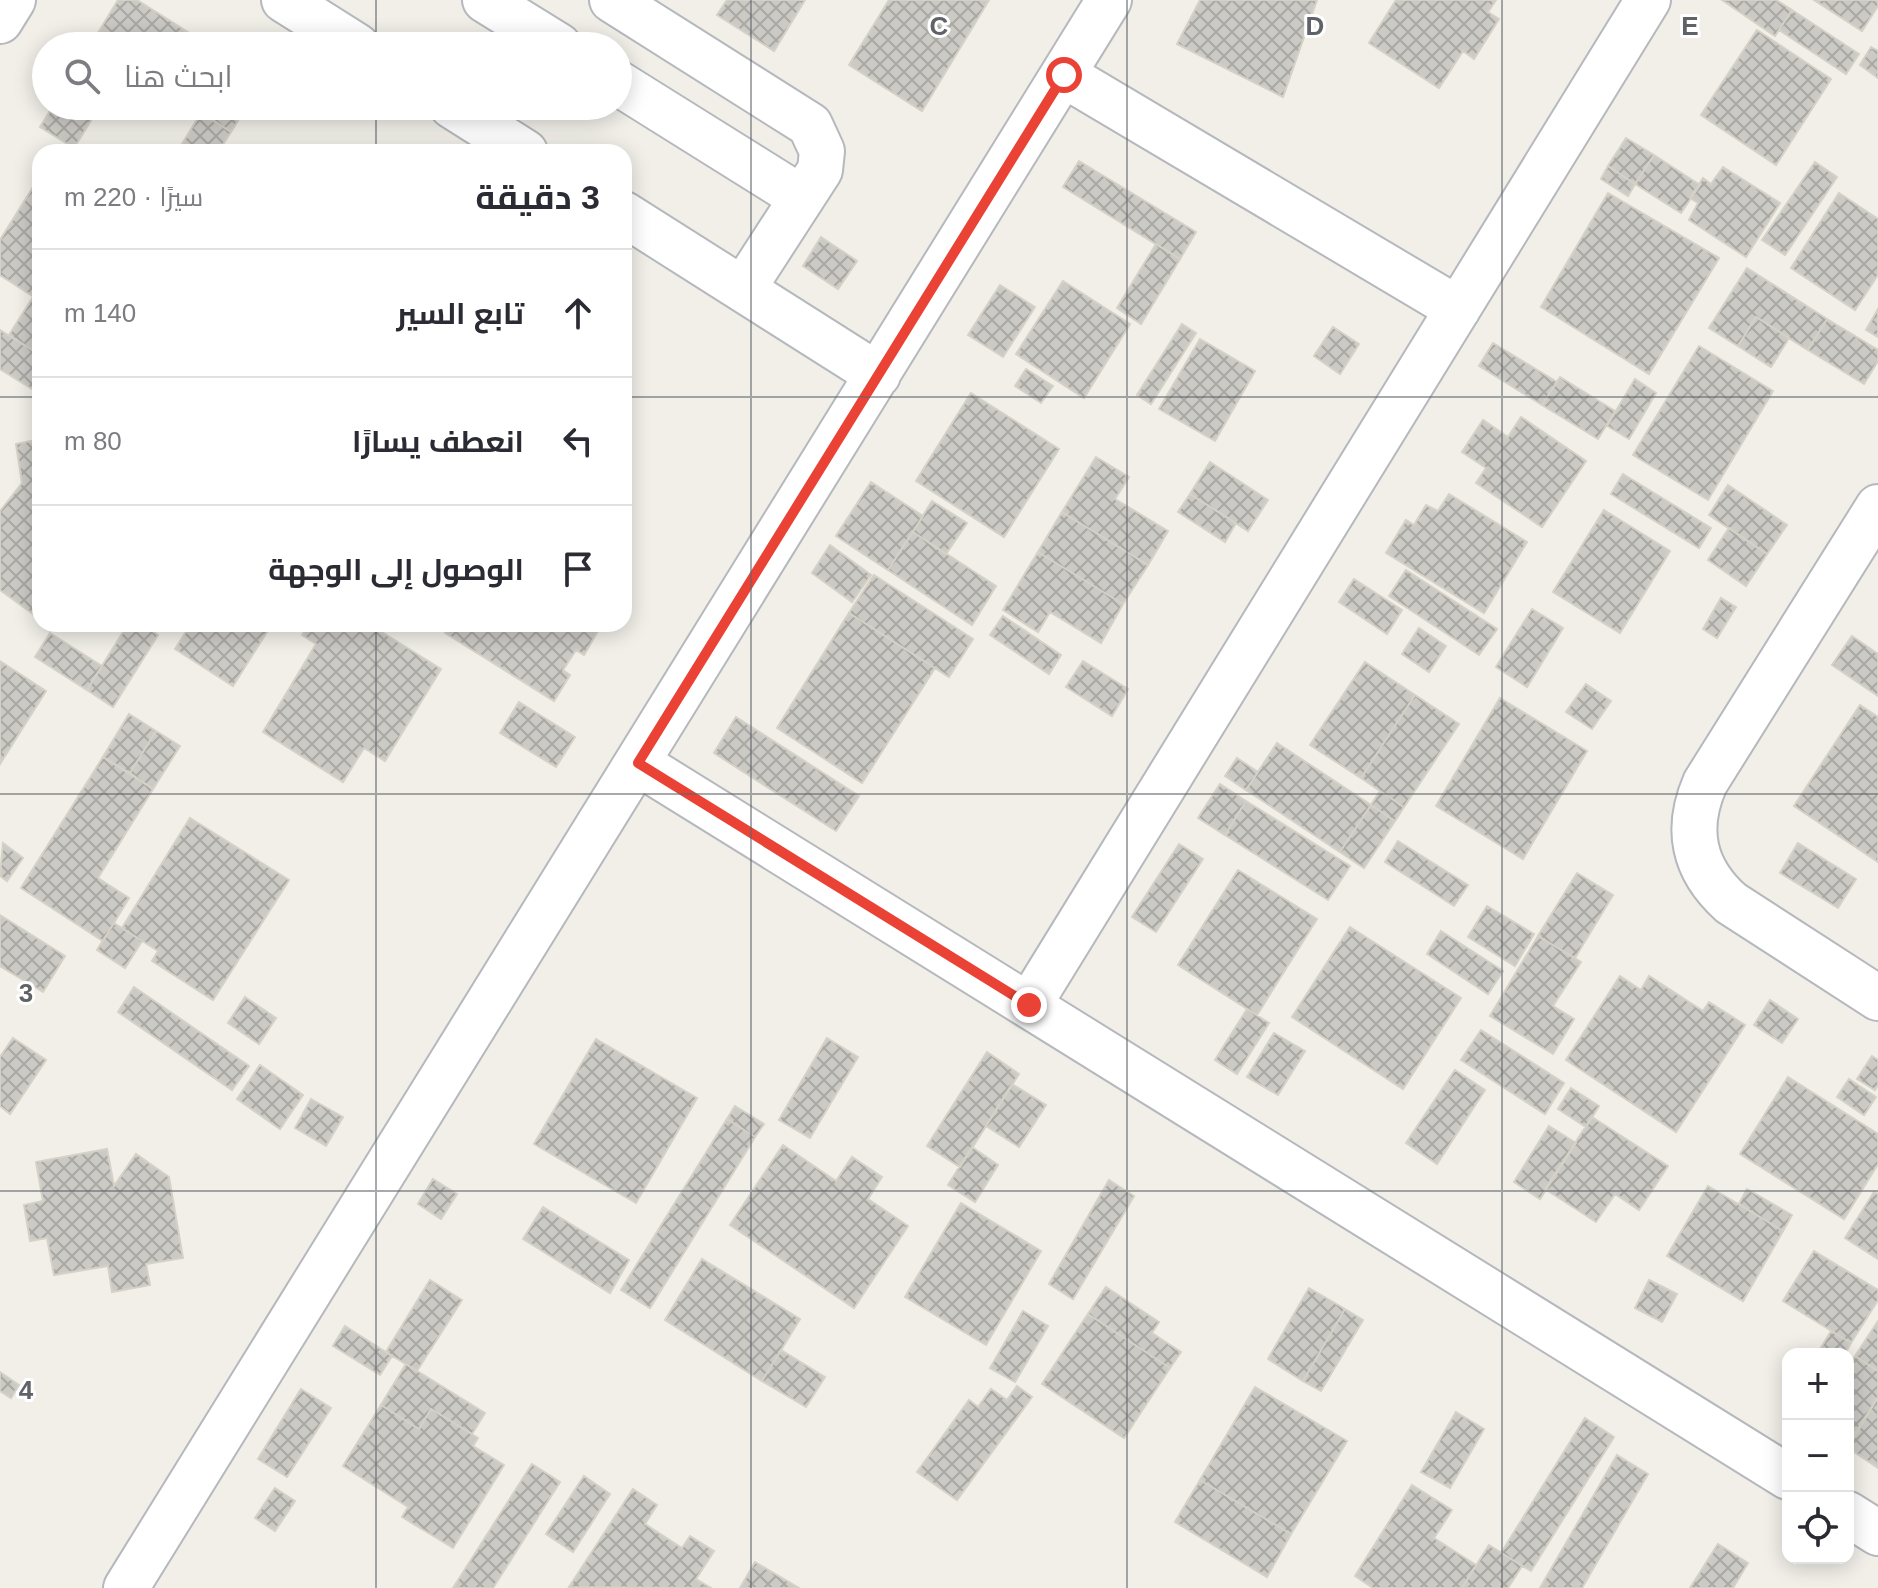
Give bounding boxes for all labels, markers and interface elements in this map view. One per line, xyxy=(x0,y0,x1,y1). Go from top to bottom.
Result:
text: C xyxy=(930,11,949,41)
text: D xyxy=(1306,11,1324,41)
text: E xyxy=(1681,11,1699,41)
search box xyxy=(32,32,632,120)
icon: search xyxy=(60,54,104,98)
route start xyxy=(1046,57,1082,93)
text: ابحث هنا xyxy=(124,60,233,93)
text: 3 دقيقة xyxy=(476,178,600,216)
text: سيرًا · 220 m xyxy=(64,182,203,212)
icon: ahead xyxy=(556,291,600,335)
text: تابع السير xyxy=(396,297,524,330)
text: 140 m xyxy=(64,298,136,328)
icon: left xyxy=(556,419,600,463)
text: انعطف يسارًا xyxy=(352,425,524,458)
text: 80 m xyxy=(64,426,122,456)
icon: arrive xyxy=(556,547,600,591)
text: الوصول إلى الوجهة xyxy=(268,553,524,586)
text: 3 xyxy=(19,978,33,1008)
route end xyxy=(1011,987,1047,1023)
map controls xyxy=(1782,1348,1854,1564)
button: + xyxy=(1782,1348,1854,1420)
text: 4 xyxy=(19,1375,34,1405)
button: − xyxy=(1782,1420,1854,1492)
button: locate xyxy=(1782,1492,1854,1564)

